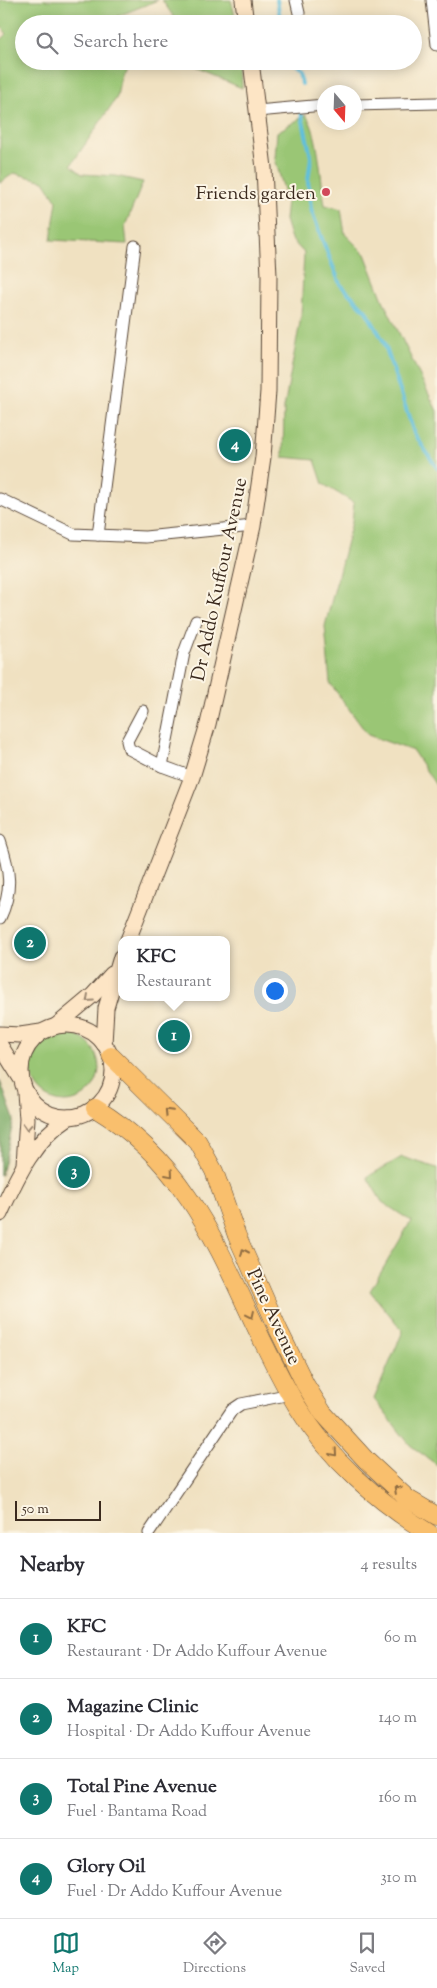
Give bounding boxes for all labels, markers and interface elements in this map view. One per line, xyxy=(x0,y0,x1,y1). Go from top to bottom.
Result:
search box xyxy=(15,15,422,70)
icon: search xyxy=(33,29,61,57)
text: Search here xyxy=(73,29,168,56)
north arrow xyxy=(317,85,362,130)
place label: Friends garden xyxy=(196,181,316,208)
marker: Friends garden xyxy=(320,186,332,198)
pin: 4 xyxy=(219,426,251,464)
street label: Dr Addo Kuffour Avenue xyxy=(186,475,255,684)
pin: 2 xyxy=(14,924,46,962)
popup xyxy=(118,936,230,1001)
text: KFC xyxy=(137,944,176,971)
text: Restaurant xyxy=(137,971,211,994)
your location xyxy=(262,978,288,1004)
one-way arrow xyxy=(86,993,95,1002)
pin: 1 xyxy=(158,1017,190,1055)
one-way arrow xyxy=(165,1108,174,1117)
one-way arrow xyxy=(21,1123,32,1131)
pin: 3 xyxy=(58,1153,90,1191)
one-way arrow xyxy=(165,1169,174,1178)
one-way arrow xyxy=(239,1248,250,1257)
street label: Pine Avenue xyxy=(239,1265,307,1370)
one-way arrow xyxy=(244,1310,255,1319)
one-way arrow xyxy=(328,1448,337,1457)
one-way arrow xyxy=(393,1486,402,1495)
scale bar xyxy=(15,1498,101,1521)
text: 50 m xyxy=(22,1500,49,1520)
text: Nearby xyxy=(20,1551,85,1581)
text: 4 results xyxy=(361,1554,417,1577)
text: KFC xyxy=(67,1614,107,1641)
text: 1 xyxy=(33,1627,39,1650)
text: 60 m xyxy=(384,1627,417,1650)
text: Restaurant · Dr Addo Kuffour Avenue xyxy=(67,1641,327,1664)
text: Magazine Clinic xyxy=(67,1694,199,1721)
text: 2 xyxy=(32,1707,40,1730)
text: 140 m xyxy=(379,1707,417,1730)
text: Hospital · Dr Addo Kuffour Avenue xyxy=(67,1721,311,1744)
text: Total Pine Avenue xyxy=(67,1774,217,1801)
text: 3 xyxy=(33,1787,39,1810)
text: 160 m xyxy=(379,1787,417,1810)
text: Fuel · Bantama Road xyxy=(67,1801,207,1824)
text: Glory Oil xyxy=(67,1854,146,1881)
text: 4 xyxy=(32,1867,40,1890)
text: 310 m xyxy=(380,1867,417,1890)
text: Fuel · Dr Addo Kuffour Avenue xyxy=(67,1881,282,1904)
tab: Map xyxy=(52,1929,80,1979)
tab: Directions xyxy=(183,1929,246,1979)
tab: Saved xyxy=(349,1929,385,1979)

